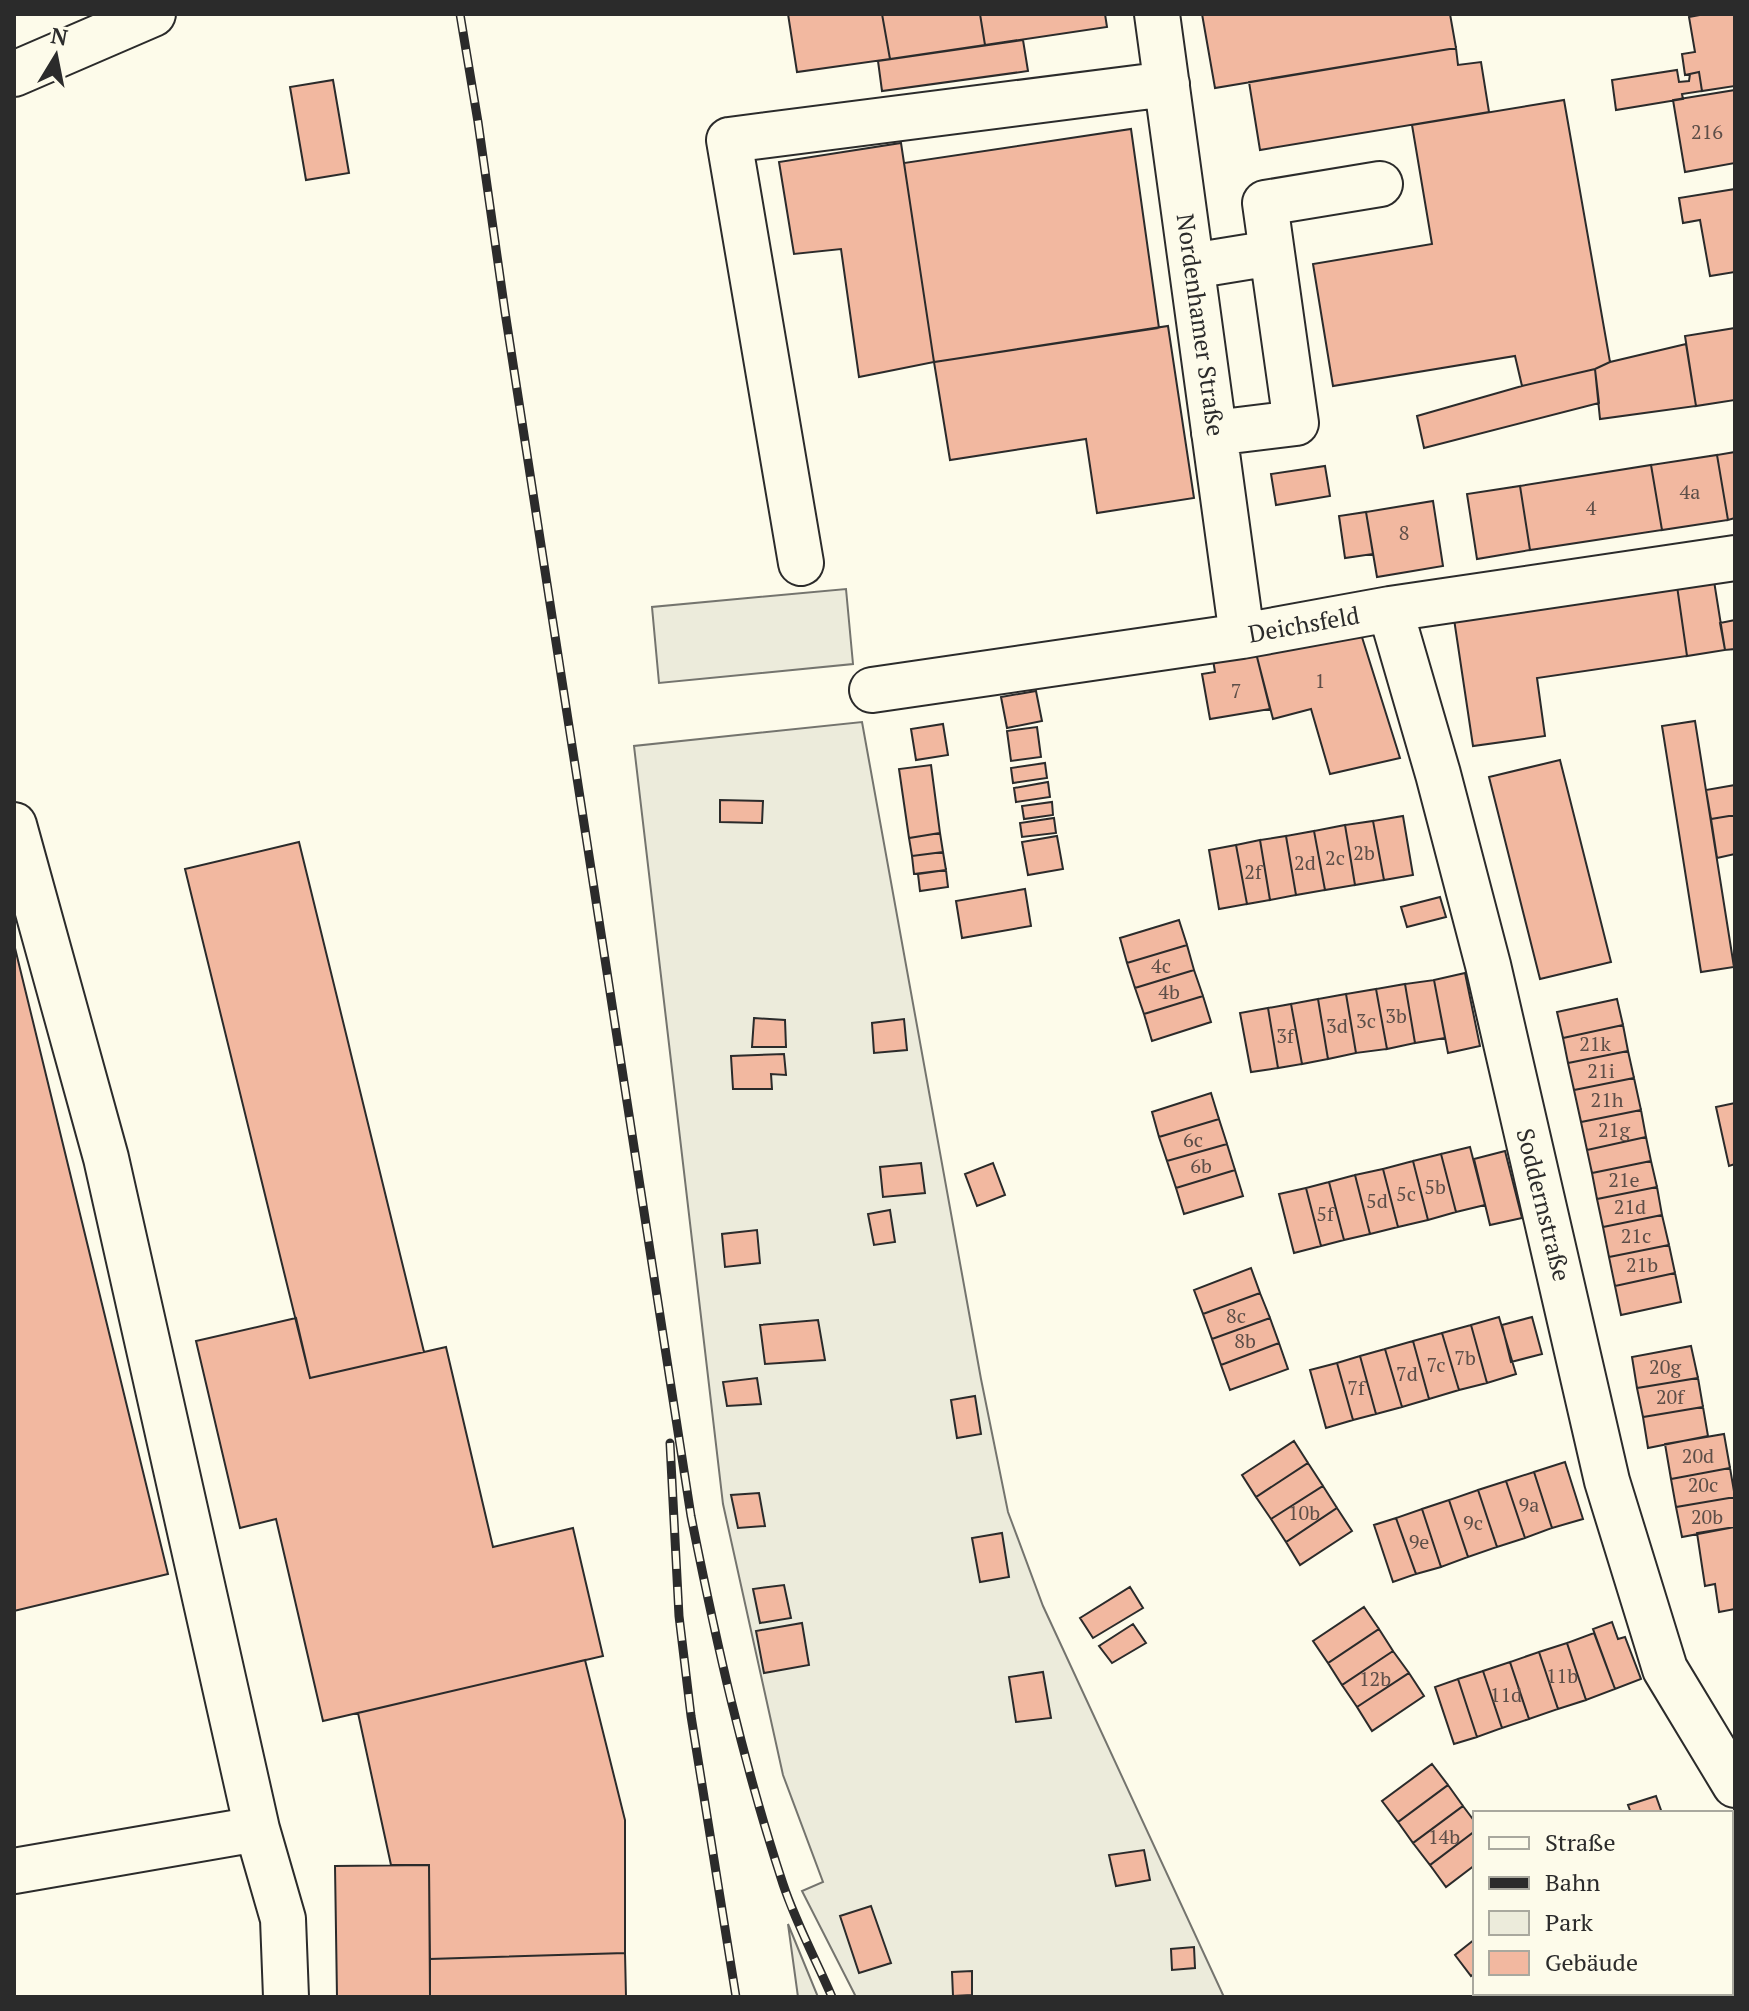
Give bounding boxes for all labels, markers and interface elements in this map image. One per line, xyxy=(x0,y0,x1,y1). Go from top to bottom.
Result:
north arrow xyxy=(16,16,96,96)
text: N xyxy=(49,20,71,52)
house number: 216 xyxy=(1691,118,1723,145)
street label: Nordenhamer Straße xyxy=(1170,212,1232,438)
house number: 4a xyxy=(1680,478,1700,505)
house number: 4 xyxy=(1586,494,1597,521)
house number: 8 xyxy=(1399,519,1409,546)
street label: Deichsfeld xyxy=(1246,599,1362,650)
house number: 1 xyxy=(1315,667,1325,694)
house number: 7 xyxy=(1231,677,1241,704)
house number: 2b xyxy=(1353,839,1375,866)
house number: 2c xyxy=(1325,844,1345,871)
house number: 2d xyxy=(1294,849,1316,876)
house number: 2f xyxy=(1244,858,1263,885)
house number: 4c xyxy=(1151,952,1171,979)
house number: 4b xyxy=(1158,978,1180,1005)
house number: 3b xyxy=(1385,1002,1407,1029)
house number: 3c xyxy=(1356,1007,1376,1034)
house number: 3d xyxy=(1326,1012,1348,1039)
house number: 3f xyxy=(1276,1022,1295,1049)
house number: 21k xyxy=(1579,1030,1611,1057)
house number: 21i xyxy=(1587,1057,1615,1084)
house number: 21h xyxy=(1590,1086,1624,1113)
house number: 21g xyxy=(1598,1116,1630,1143)
street label: Soddernstraße xyxy=(1510,1125,1578,1284)
house number: 6c xyxy=(1183,1126,1203,1153)
house number: 6b xyxy=(1190,1152,1212,1179)
house number: 21e xyxy=(1608,1166,1640,1193)
house number: 5b xyxy=(1424,1173,1446,1200)
house number: 5c xyxy=(1396,1180,1416,1207)
house number: 5d xyxy=(1366,1187,1388,1214)
house number: 21d xyxy=(1614,1193,1646,1220)
house number: 5f xyxy=(1316,1200,1335,1227)
house number: 21c xyxy=(1621,1222,1651,1249)
house number: 21b xyxy=(1626,1251,1658,1278)
house number: 8c xyxy=(1226,1302,1246,1329)
house number: 8b xyxy=(1234,1327,1256,1354)
house number: 7b xyxy=(1454,1344,1476,1371)
house number: 7c xyxy=(1427,1351,1445,1378)
house number: 20g xyxy=(1649,1353,1681,1380)
house number: 7d xyxy=(1396,1360,1418,1387)
house number: 7f xyxy=(1347,1374,1366,1401)
house number: 20f xyxy=(1656,1383,1685,1410)
house number: 20d xyxy=(1682,1442,1714,1469)
house number: 20c xyxy=(1688,1471,1718,1498)
house number: 9a xyxy=(1519,1491,1539,1518)
house number: 10b xyxy=(1288,1499,1320,1526)
house number: 20b xyxy=(1691,1503,1723,1530)
house number: 9c xyxy=(1463,1509,1483,1536)
house number: 9e xyxy=(1409,1528,1429,1555)
house number: 11b xyxy=(1546,1662,1578,1689)
house number: 12b xyxy=(1359,1665,1391,1692)
house number: 11d xyxy=(1490,1681,1522,1708)
legend xyxy=(1473,1811,1733,1995)
house number: 14b xyxy=(1428,1823,1460,1850)
text: Straße xyxy=(1545,1826,1616,1858)
text: Bahn xyxy=(1545,1866,1600,1898)
text: Park xyxy=(1545,1906,1594,1938)
text: Gebäude xyxy=(1545,1946,1638,1978)

